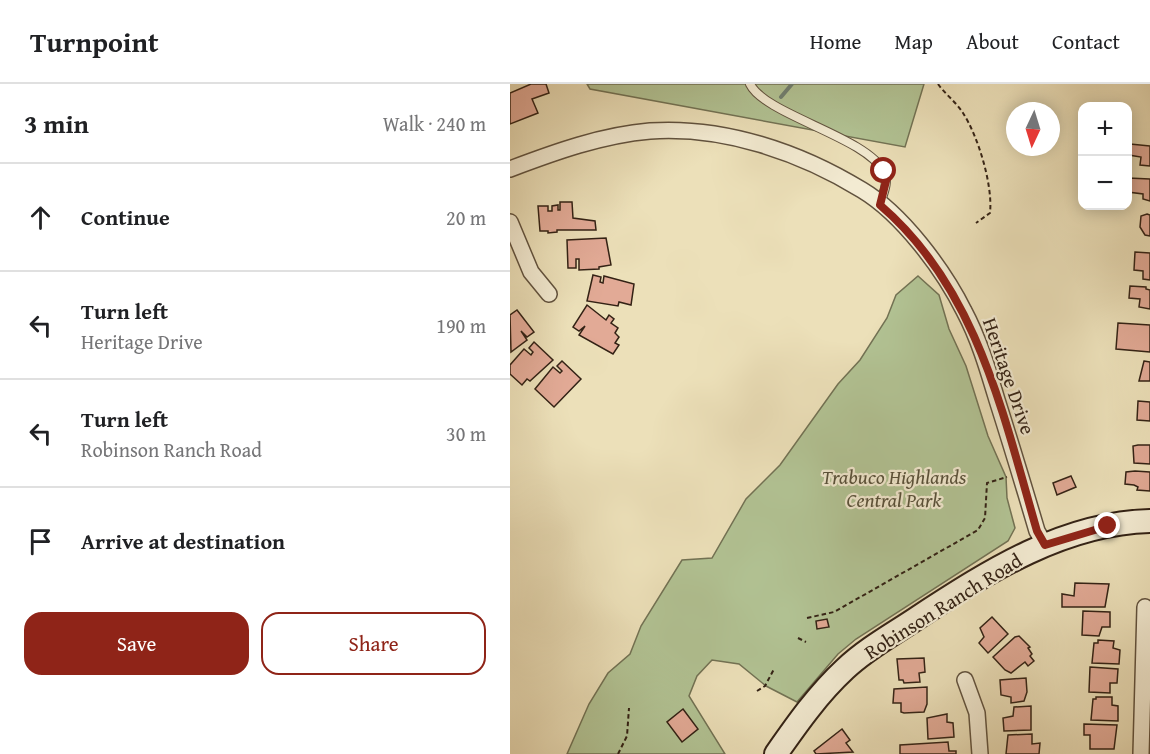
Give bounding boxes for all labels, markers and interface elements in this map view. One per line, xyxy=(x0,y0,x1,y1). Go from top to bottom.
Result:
text: Turnpoint xyxy=(30,21,159,62)
text: Home xyxy=(810,26,861,57)
text: Map xyxy=(894,26,933,57)
text: About xyxy=(966,26,1019,57)
text: Contact xyxy=(1052,26,1120,57)
north arrow xyxy=(1006,102,1060,156)
map controls xyxy=(1078,102,1132,210)
button: + xyxy=(1078,102,1132,156)
text: 3 min xyxy=(24,104,89,143)
text: Walk · 240 m xyxy=(383,109,486,138)
button: − xyxy=(1078,156,1132,210)
route start xyxy=(870,157,896,183)
icon: ahead xyxy=(24,201,57,234)
text: Continue xyxy=(81,201,170,233)
text: 20 m xyxy=(446,203,486,232)
text: Turn left xyxy=(81,295,168,327)
icon: left xyxy=(24,309,57,342)
text: 190 m xyxy=(436,311,486,340)
street label: Heritage Drive xyxy=(976,314,1043,438)
text: Heritage Drive xyxy=(81,327,203,356)
text: Turn left xyxy=(81,403,168,435)
icon: left xyxy=(24,417,57,450)
text: 30 m xyxy=(446,419,486,448)
text: Robinson Ranch Road xyxy=(81,435,262,464)
park label: Trabuco Highlands Central Park xyxy=(822,462,967,514)
route end xyxy=(1094,512,1120,538)
icon: arrive xyxy=(24,525,57,558)
text: Arrive at destination xyxy=(81,525,285,557)
street label: Robinson Ranch Road xyxy=(858,545,1027,666)
button: Save xyxy=(24,612,249,675)
button: Share xyxy=(261,612,486,675)

